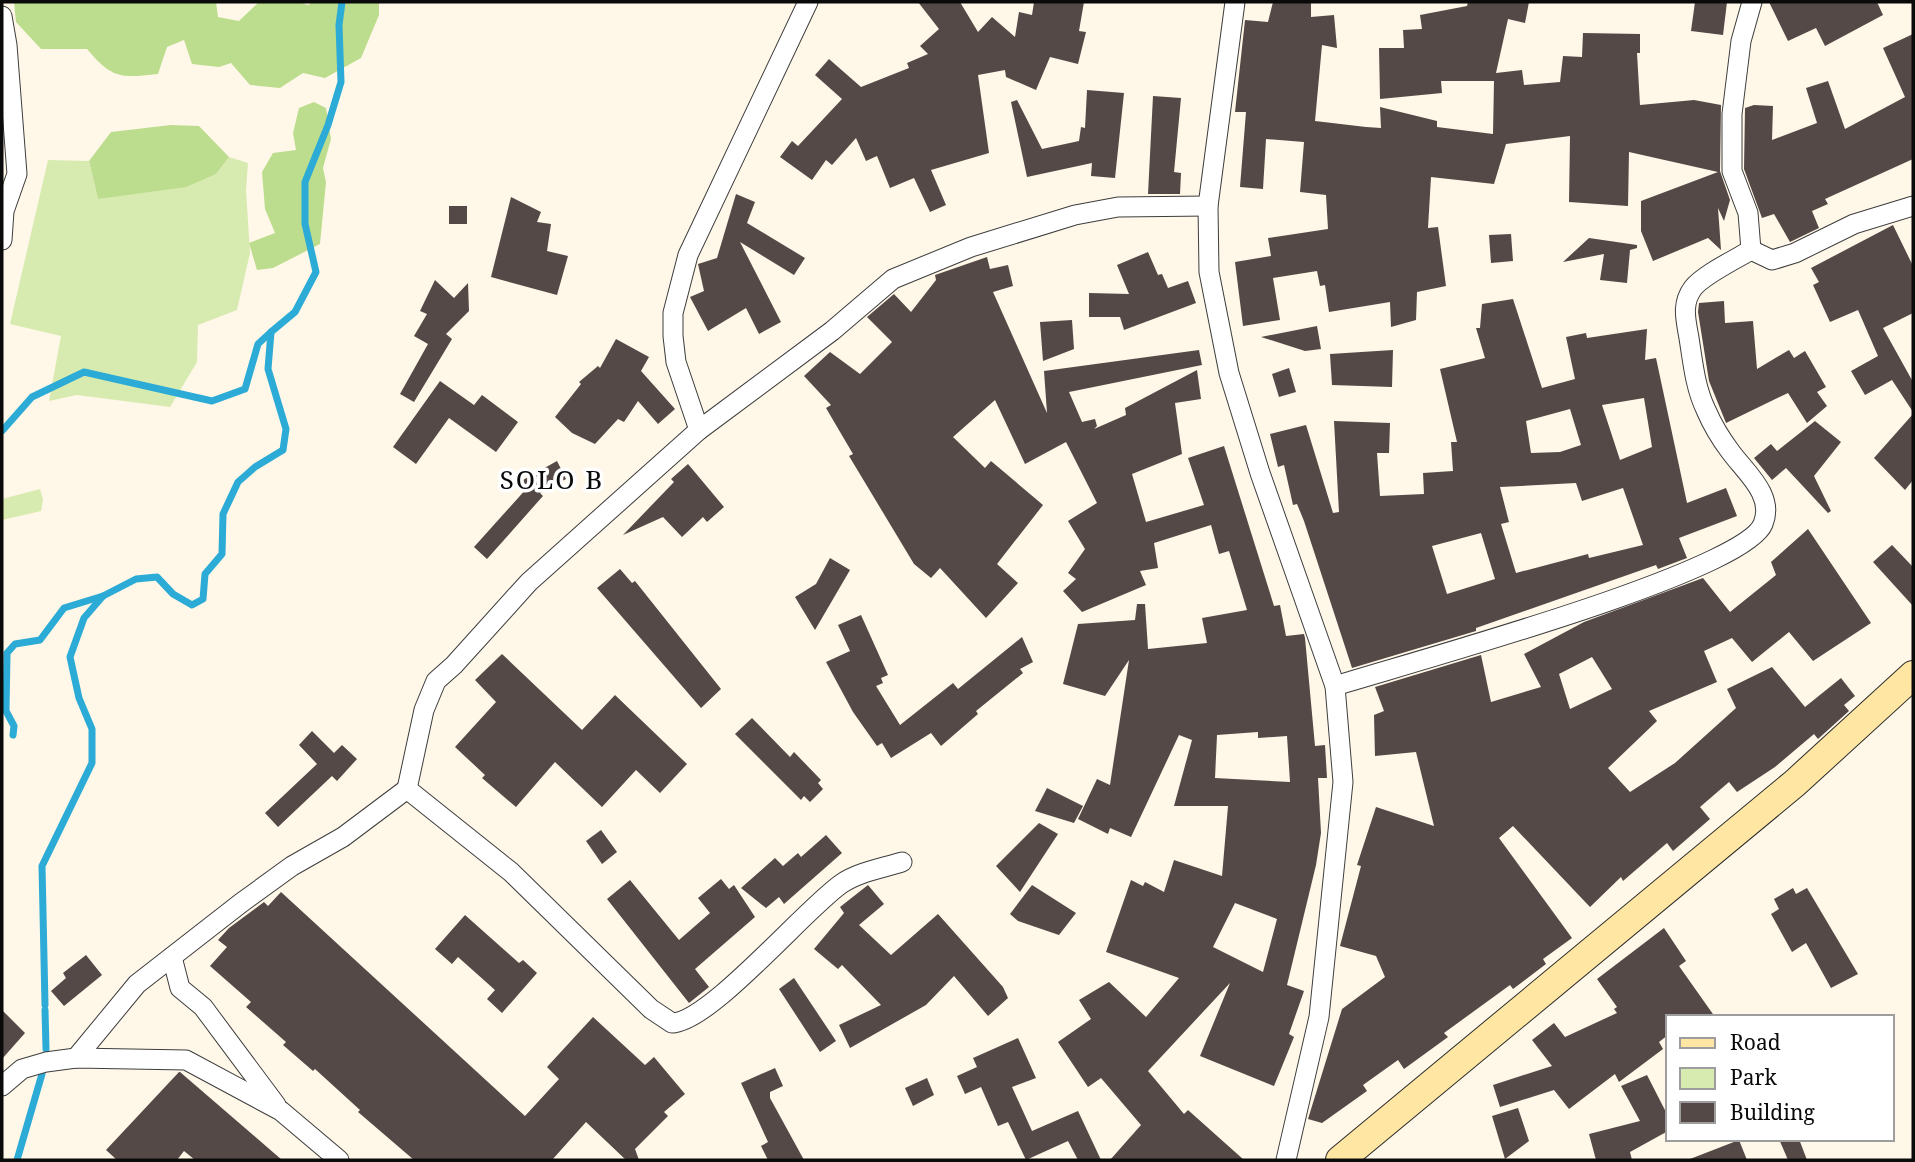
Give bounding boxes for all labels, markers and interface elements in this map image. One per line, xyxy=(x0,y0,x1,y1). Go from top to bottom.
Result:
district label: SOLO B xyxy=(500,461,604,497)
legend xyxy=(1666,1015,1894,1141)
text: Road xyxy=(1730,1028,1781,1056)
text: Park xyxy=(1730,1063,1777,1091)
text: Building xyxy=(1730,1098,1815,1126)

